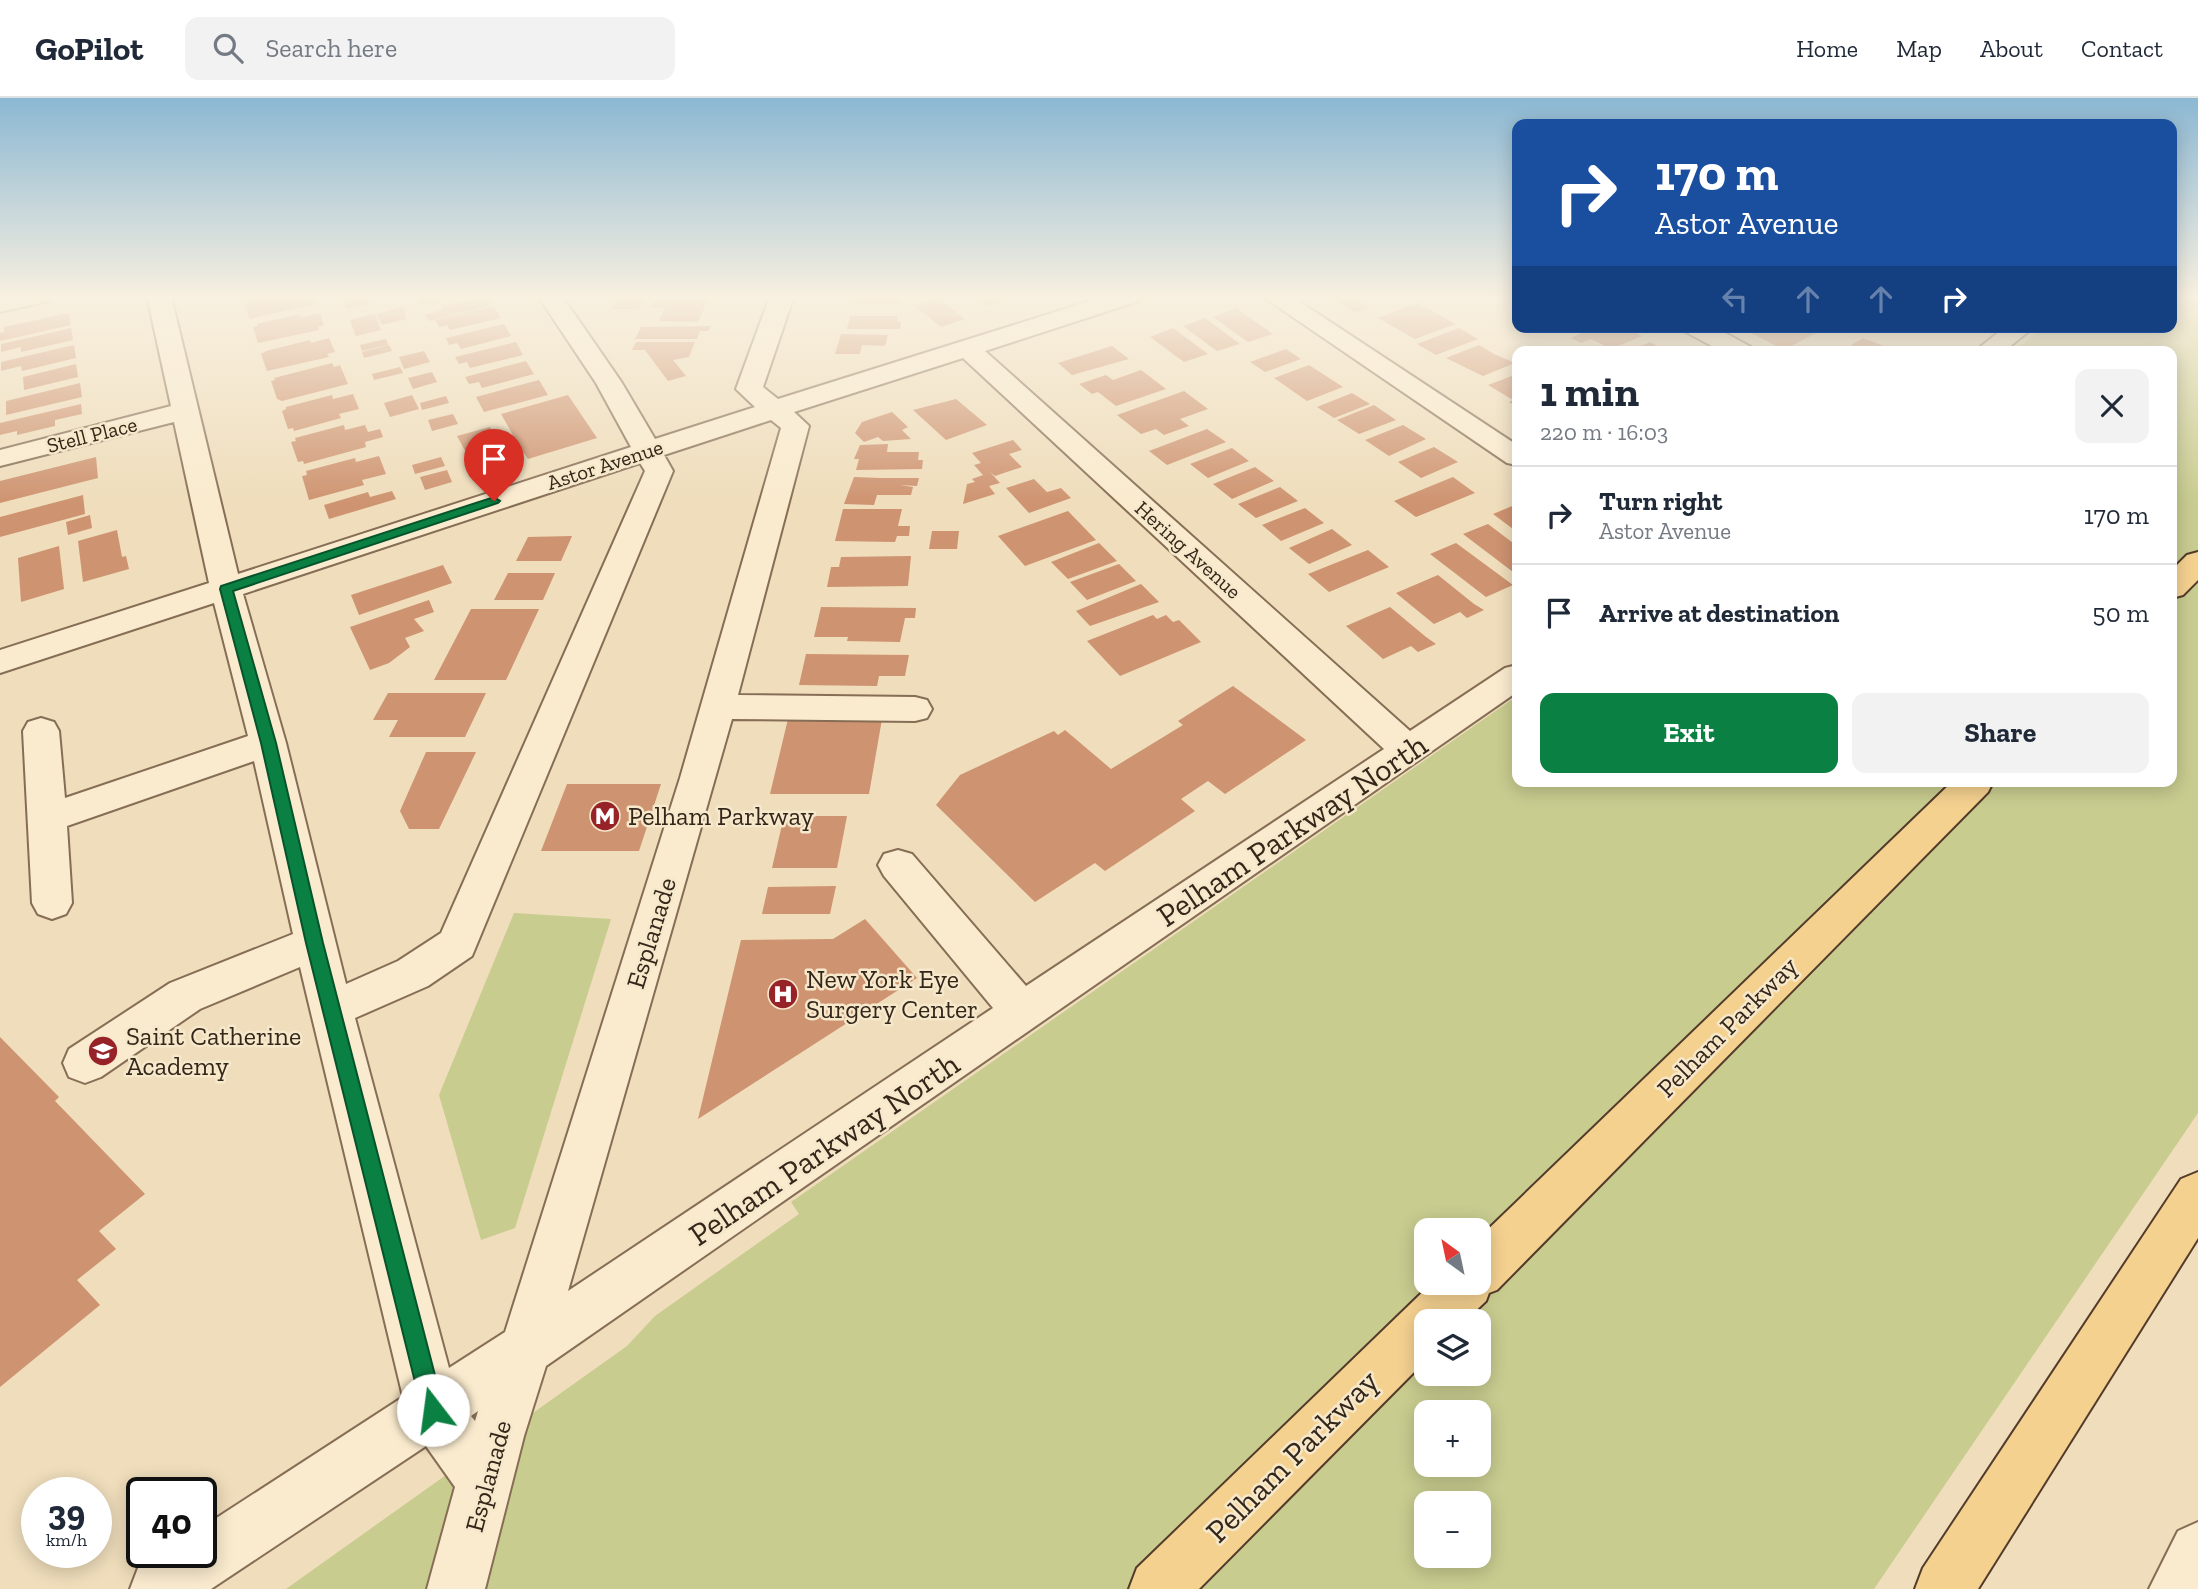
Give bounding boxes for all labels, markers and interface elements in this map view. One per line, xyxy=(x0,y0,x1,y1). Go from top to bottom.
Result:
search box xyxy=(185,17,675,80)
text: GoPilot xyxy=(35,29,143,68)
icon: search xyxy=(209,29,247,67)
text: Search here xyxy=(265,32,397,64)
text: Home xyxy=(1796,34,1858,63)
text: Map xyxy=(1896,34,1942,63)
text: About xyxy=(1980,34,2043,63)
text: Contact xyxy=(2081,34,2163,63)
text: 170 m xyxy=(1655,144,1778,203)
icon: right xyxy=(1540,147,1631,238)
text: Astor Avenue xyxy=(1655,204,1839,242)
icon: left xyxy=(1716,280,1754,318)
icon: ahead xyxy=(1789,280,1827,318)
icon: ahead xyxy=(1862,280,1900,318)
icon: right xyxy=(1935,280,1973,318)
text: 1 min xyxy=(1540,366,1639,417)
button: close xyxy=(2075,369,2149,443)
street label: Stell Place xyxy=(44,411,140,458)
text: 220 m · 16:03 xyxy=(1540,418,1668,446)
pin xyxy=(464,429,524,501)
street label: Astor Avenue xyxy=(544,434,666,495)
icon: arrive xyxy=(475,440,513,478)
text: Turn right xyxy=(1599,485,1722,517)
street label: Hering Avenue xyxy=(1130,495,1247,604)
icon: right xyxy=(1540,496,1578,534)
text: 170 m xyxy=(2084,499,2149,531)
text: Astor Avenue xyxy=(1599,517,1731,545)
icon: arrive xyxy=(1540,594,1578,632)
text: Arrive at destination xyxy=(1599,597,1839,629)
text: 50 m xyxy=(2092,597,2149,629)
button: Exit xyxy=(1540,693,1838,773)
button: Share xyxy=(1852,693,2149,773)
street label: Pelham Parkway North xyxy=(1150,725,1434,935)
metro station icon: Pelham Parkway xyxy=(588,799,622,833)
place label: Pelham Parkway xyxy=(628,800,814,832)
street label: Esplanade xyxy=(619,874,683,992)
street label: Pelham Parkway xyxy=(1650,950,1804,1104)
place label: New York Eye Surgery Center xyxy=(806,963,978,1025)
hospital icon: New York Eye Surgery Center xyxy=(766,977,800,1011)
place label: Saint Catherine Academy xyxy=(126,1020,301,1082)
school or university icon: Saint Catherine Academy xyxy=(86,1034,120,1068)
street label: Pelham Parkway North xyxy=(682,1044,966,1254)
north arrow xyxy=(1414,1218,1491,1295)
map controls xyxy=(1414,1218,1491,1568)
button: layers xyxy=(1414,1309,1491,1386)
street label: Pelham Parkway xyxy=(1198,1361,1387,1550)
position arrow xyxy=(396,1373,470,1447)
button: + xyxy=(1414,1400,1491,1477)
street label: Esplanade xyxy=(458,1417,518,1535)
speed limit sign: 40 xyxy=(126,1477,217,1568)
button: − xyxy=(1414,1491,1491,1568)
text: 39 xyxy=(48,1492,85,1534)
text: km/h xyxy=(46,1529,87,1551)

